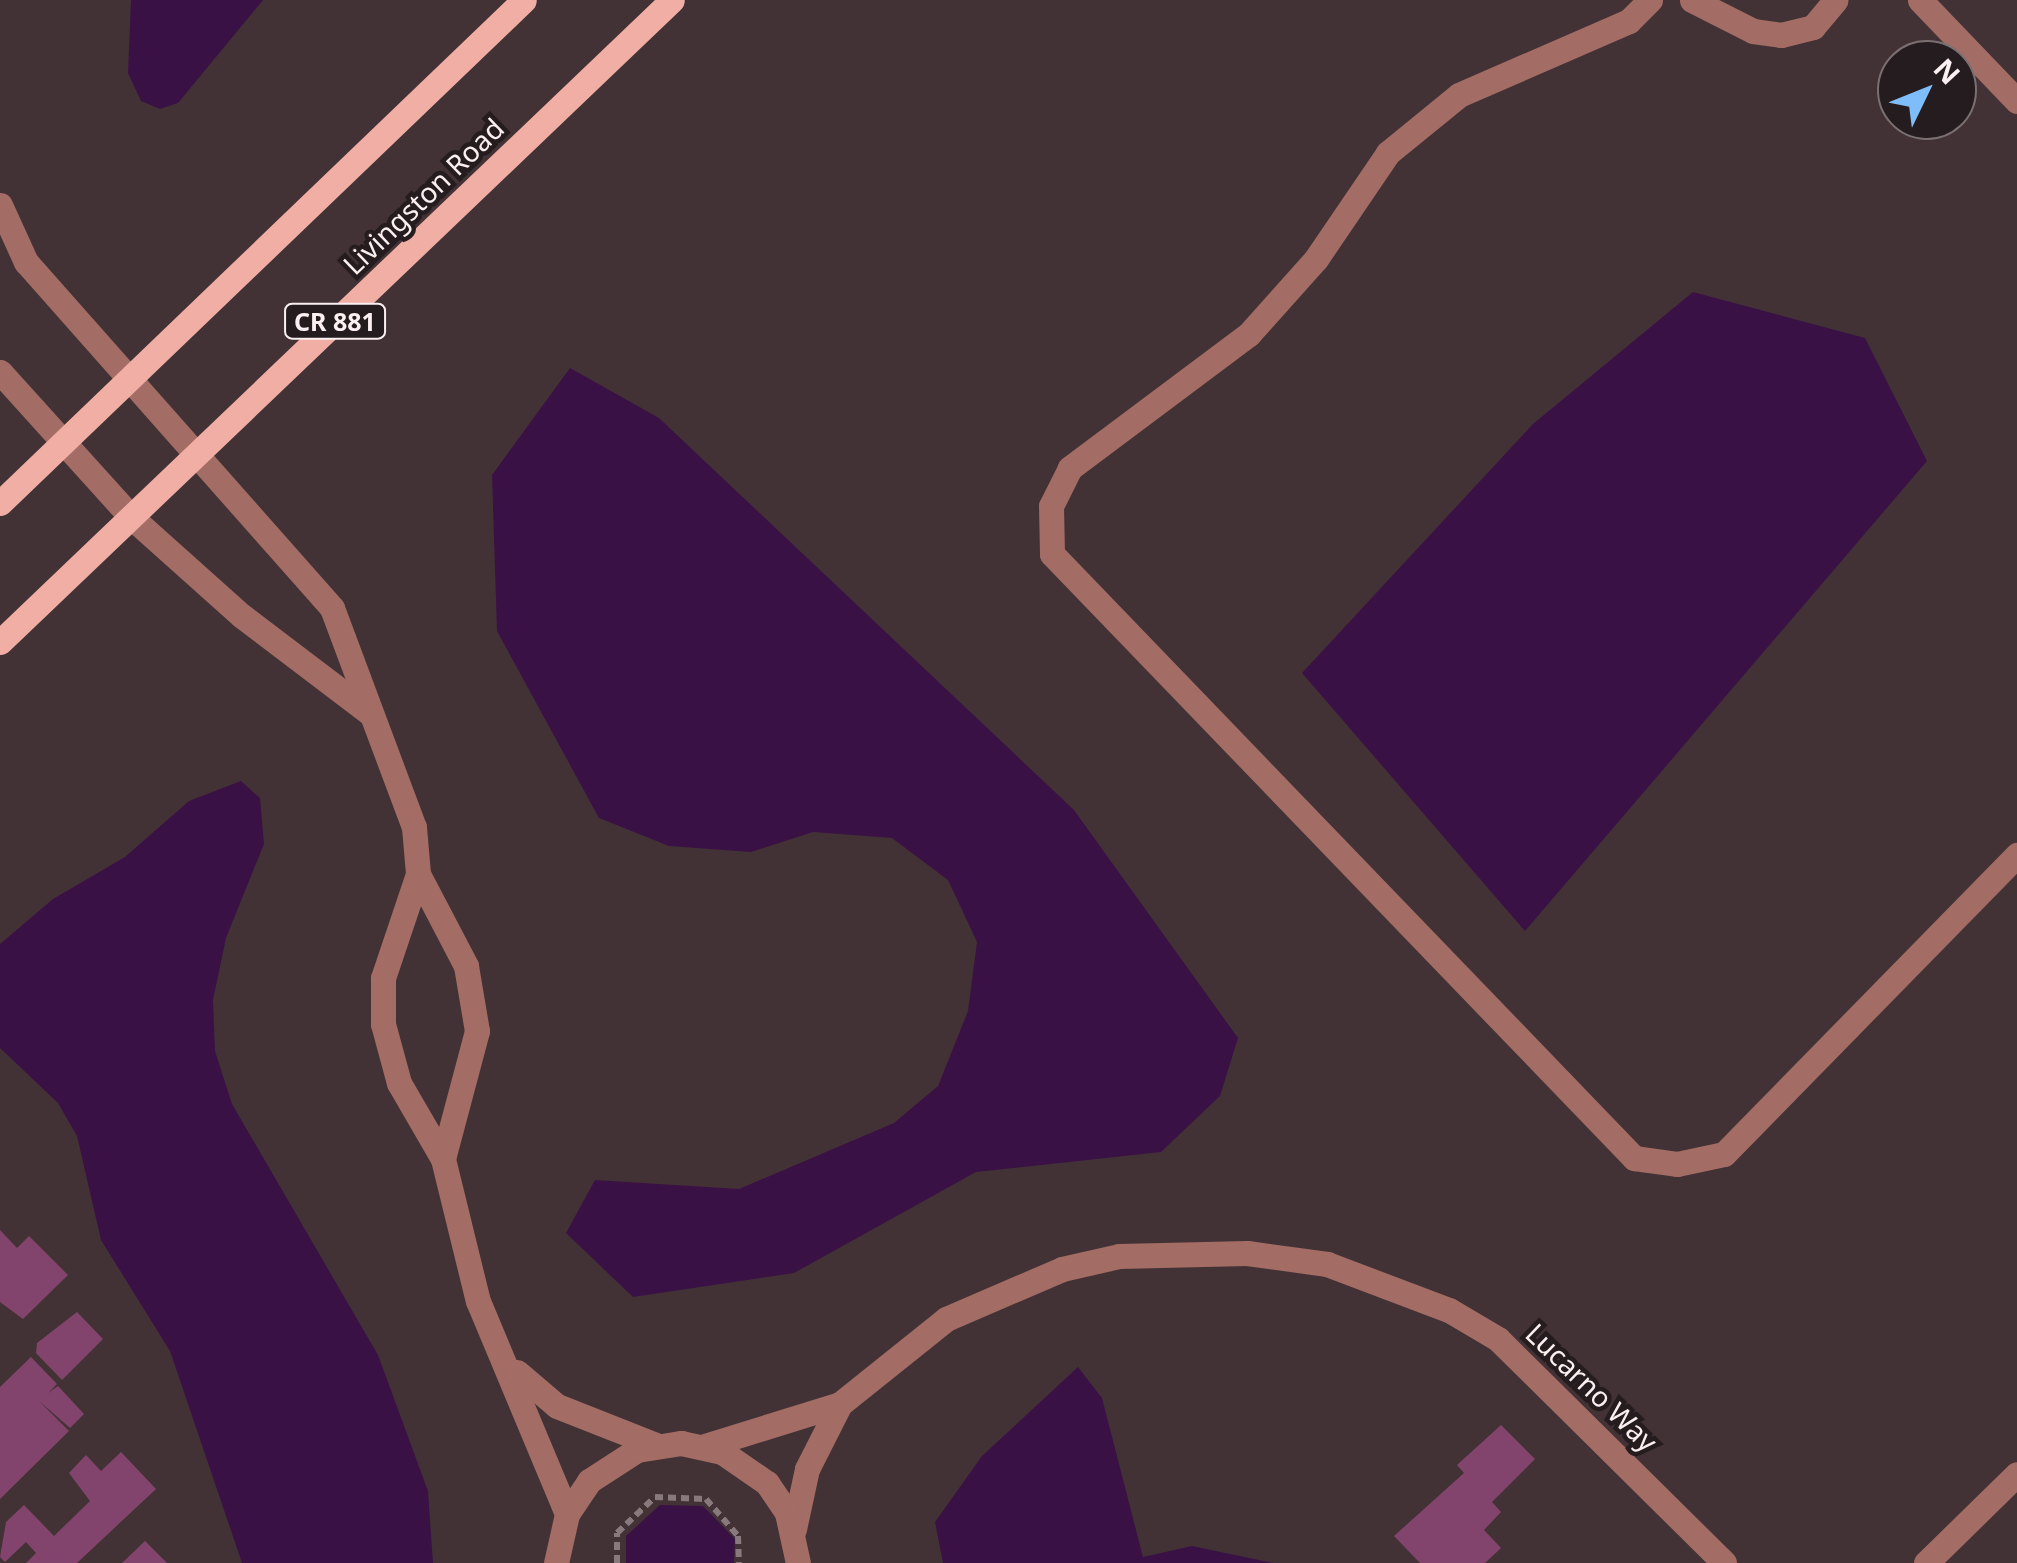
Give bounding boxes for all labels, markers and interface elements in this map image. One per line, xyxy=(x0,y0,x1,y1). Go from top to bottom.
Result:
north arrow xyxy=(1877,40,1977,140)
text: N xyxy=(1926,50,1969,92)
street label: Livingston Road xyxy=(336,111,510,281)
road number: CR 881 xyxy=(282,301,388,341)
street label: Lucarno Way xyxy=(1519,1316,1665,1458)

